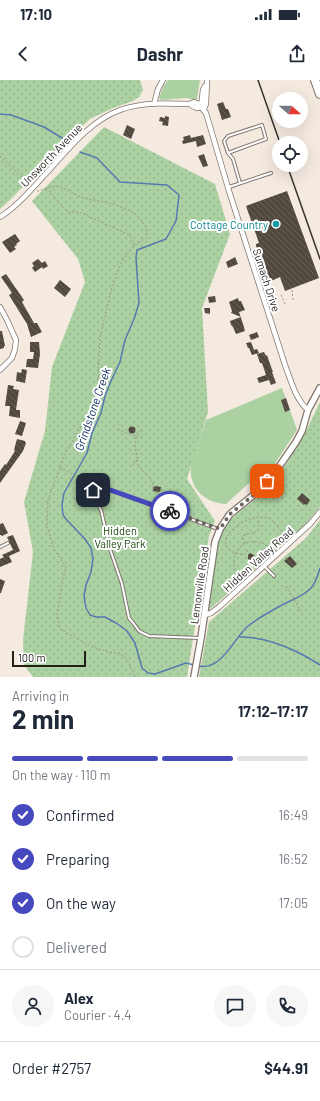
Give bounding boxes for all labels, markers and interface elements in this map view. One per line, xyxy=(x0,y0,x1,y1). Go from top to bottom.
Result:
text: 17:10 xyxy=(20,5,52,23)
icon: back xyxy=(12,43,34,65)
text: Dashr xyxy=(137,43,183,65)
icon: share xyxy=(286,43,308,65)
north arrow xyxy=(272,92,308,128)
map controls xyxy=(272,92,308,172)
street label: Unsworth Avenue xyxy=(17,121,85,189)
button: locate xyxy=(272,136,308,172)
place label: Cottage Country xyxy=(190,218,268,231)
marker: Cottage Country xyxy=(271,219,281,229)
street label: Sumach Drive xyxy=(251,247,283,313)
water label: Grindstone Creek xyxy=(71,365,113,452)
pin xyxy=(250,464,284,498)
icon: bag xyxy=(256,470,278,492)
pin xyxy=(76,473,110,507)
icon: home xyxy=(82,479,104,501)
courier xyxy=(150,491,190,531)
icon: bike xyxy=(159,500,181,522)
park label: Hidden Valley Park xyxy=(94,524,146,550)
street label: Hidden Valley Road xyxy=(220,524,296,594)
street label: Lemonville Road xyxy=(187,545,211,625)
scale bar xyxy=(12,649,86,668)
text: 100 m xyxy=(18,651,46,664)
text: Arriving in xyxy=(12,688,69,704)
text: 17:12–17:17 xyxy=(238,702,308,720)
text: 2 min xyxy=(12,703,74,734)
text: On the way · 110 m xyxy=(12,767,110,783)
icon: check xyxy=(12,804,34,826)
text: Confirmed xyxy=(46,806,114,824)
text: 16:49 xyxy=(278,807,308,823)
icon: check xyxy=(12,848,34,870)
text: Preparing xyxy=(46,850,110,868)
text: 16:52 xyxy=(279,851,308,867)
icon: check xyxy=(12,892,34,914)
text: On the way xyxy=(46,894,116,912)
text: 17:05 xyxy=(279,895,308,911)
text: Delivered xyxy=(46,938,107,956)
button: person xyxy=(12,985,54,1027)
button: chat xyxy=(214,985,256,1027)
button: phone xyxy=(266,985,308,1027)
text: Alex xyxy=(64,989,94,1007)
text: Courier · 4.4 xyxy=(64,1007,132,1023)
text: Order #2757 xyxy=(12,1059,91,1077)
text: $44.91 xyxy=(264,1059,308,1077)

